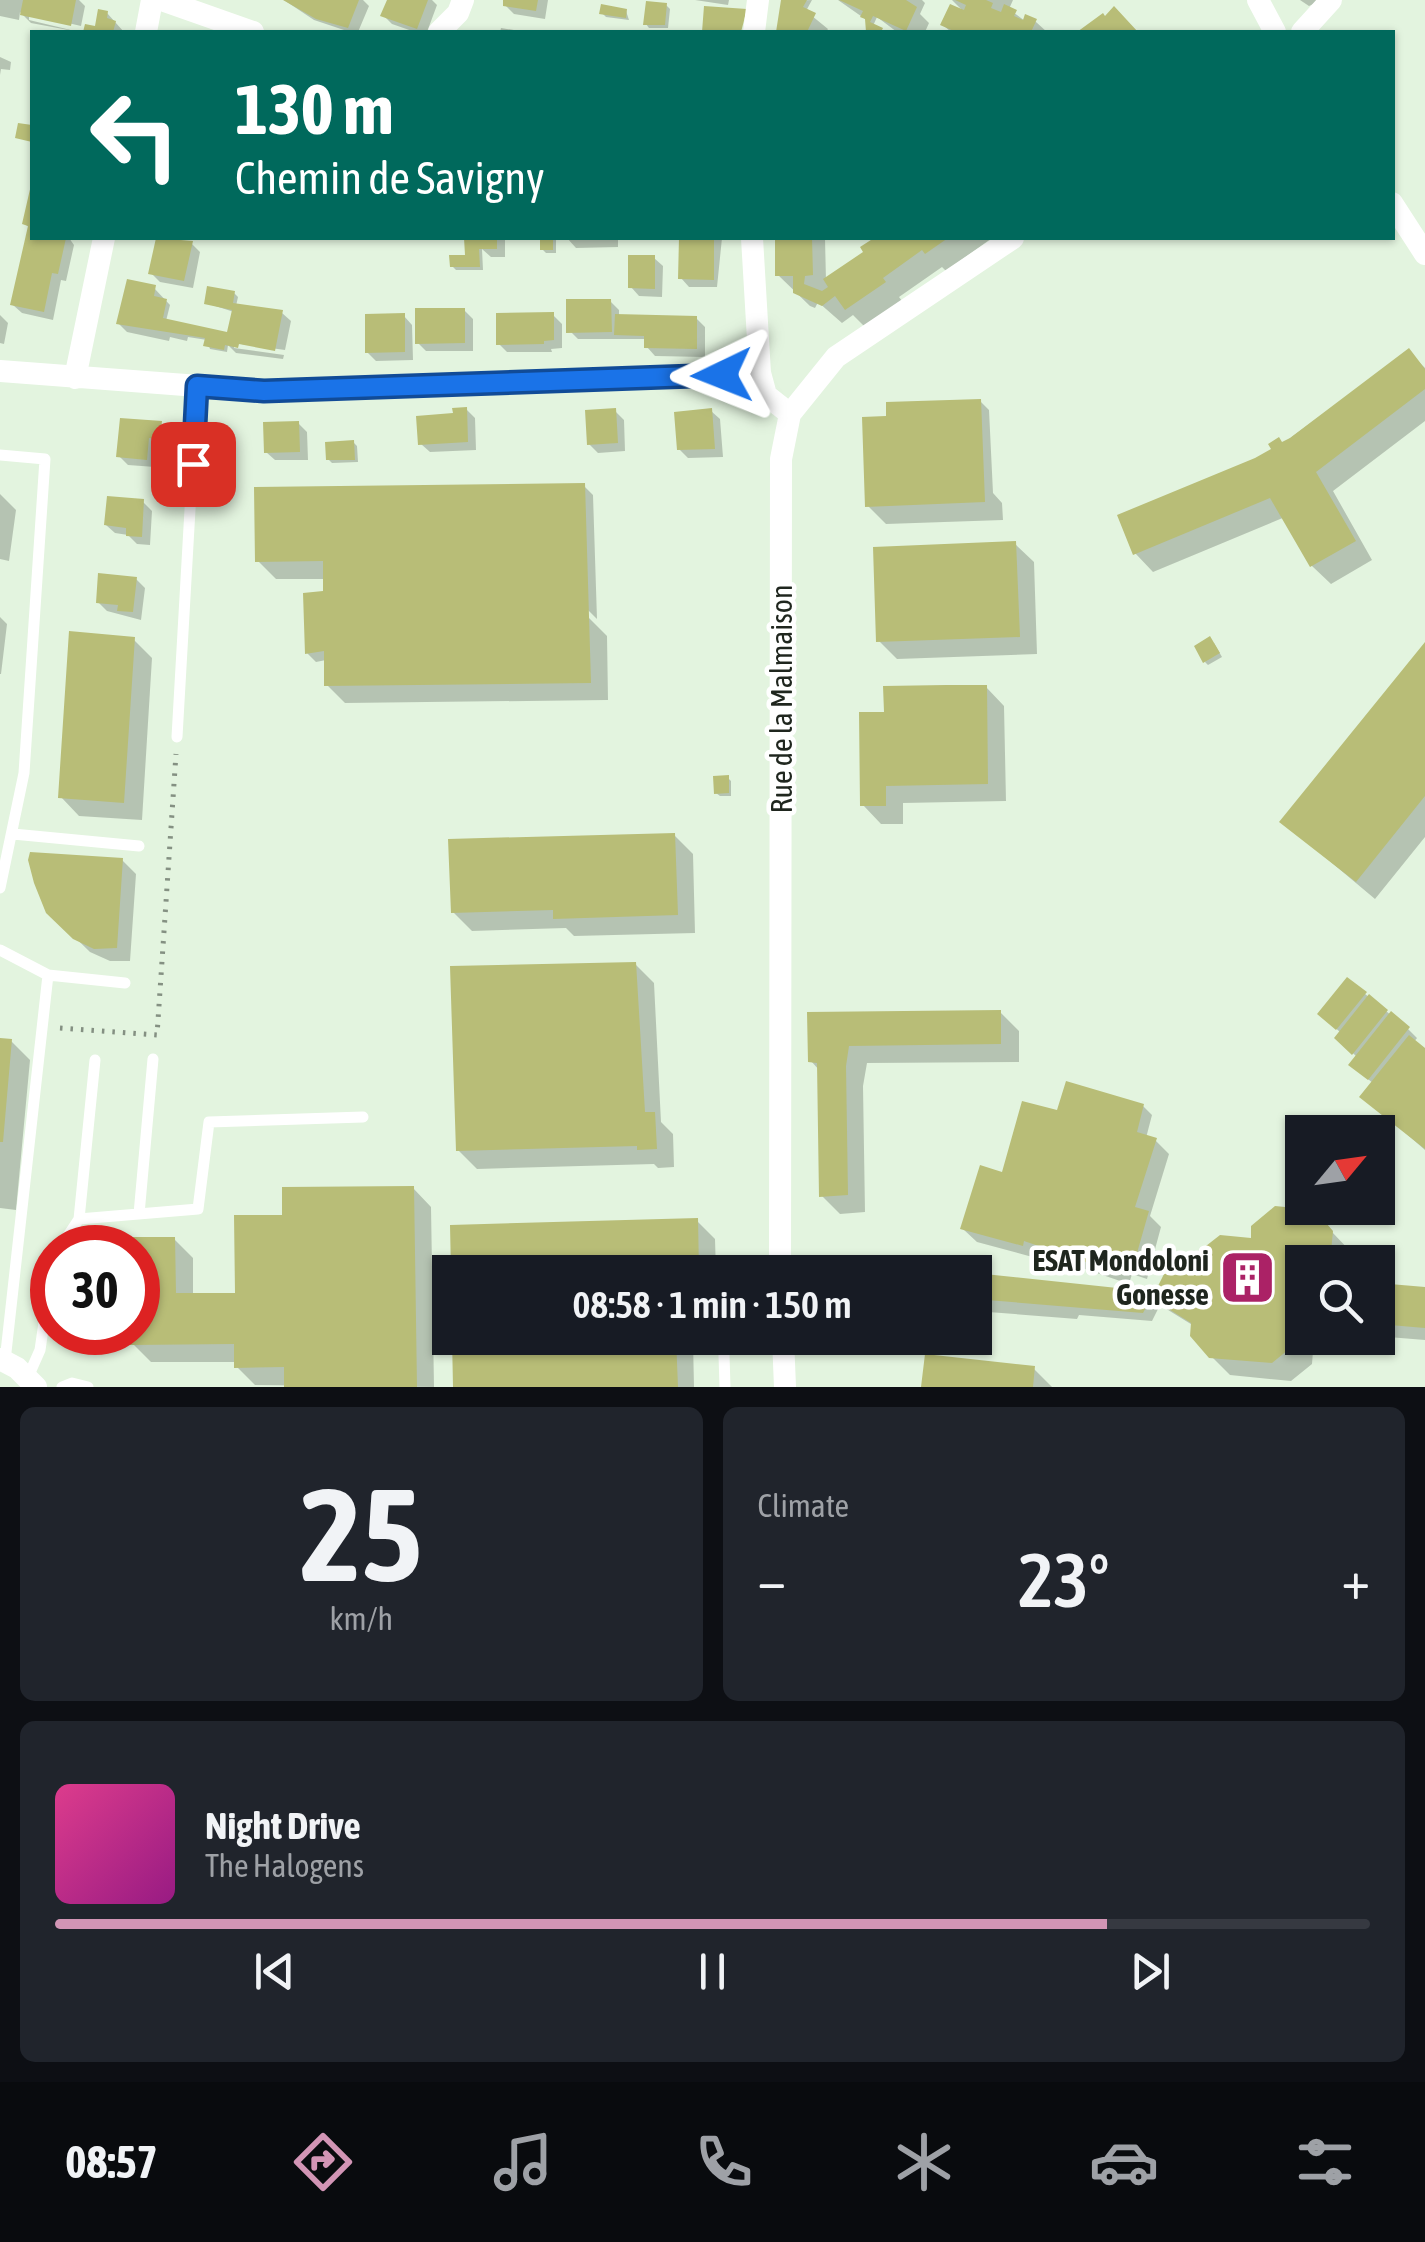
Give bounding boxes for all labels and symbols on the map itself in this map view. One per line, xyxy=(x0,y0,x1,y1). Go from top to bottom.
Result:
position arrow xyxy=(670,323,774,427)
pin xyxy=(151,422,236,507)
street label: Rue de la Malmaison xyxy=(764,585,798,813)
north arrow xyxy=(1285,1115,1395,1225)
speed limit sign: 30 xyxy=(30,1225,160,1355)
place label: ESAT Mondoloni Gonesse xyxy=(1033,1243,1209,1311)
building icon: ESAT Mondoloni Gonesse xyxy=(1218,1247,1278,1307)

